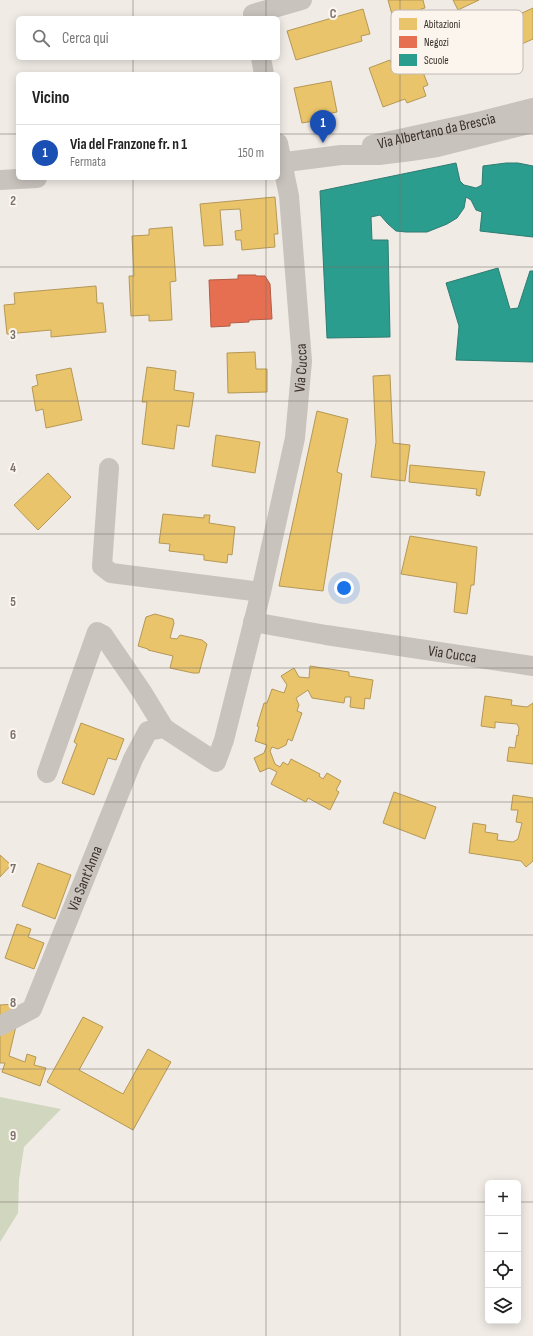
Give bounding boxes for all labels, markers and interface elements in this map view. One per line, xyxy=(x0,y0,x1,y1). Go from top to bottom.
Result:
text: C xyxy=(330,6,337,22)
legend xyxy=(391,10,523,74)
search box xyxy=(16,16,280,60)
text: Abitazioni xyxy=(423,18,460,31)
icon: search xyxy=(30,27,52,49)
text: Cerca qui xyxy=(62,29,109,48)
text: Negozi xyxy=(424,36,449,49)
text: Scuole xyxy=(424,54,449,67)
text: Vicino xyxy=(32,88,69,108)
street label: Via Albertano da Brescia xyxy=(376,108,498,153)
pin: 1 xyxy=(310,110,336,143)
text: Via del Franzone fr. n 1 xyxy=(70,135,187,154)
text: 1 xyxy=(42,145,48,161)
text: 150 m xyxy=(238,145,264,161)
text: Fermata xyxy=(70,154,106,170)
text: 2 xyxy=(10,193,16,209)
text: 3 xyxy=(10,327,16,343)
street label: Via Cucca xyxy=(290,343,311,393)
text: 4 xyxy=(10,460,16,476)
your location xyxy=(334,578,354,598)
text: 5 xyxy=(10,594,16,610)
street label: Via Cucca xyxy=(427,641,478,667)
text: 6 xyxy=(10,727,16,743)
street label: Via Sant'Anna xyxy=(63,843,106,914)
text: 7 xyxy=(10,861,16,877)
text: 8 xyxy=(10,995,16,1011)
text: 9 xyxy=(10,1128,16,1144)
map controls xyxy=(485,1180,521,1324)
button: + xyxy=(485,1180,521,1216)
button: − xyxy=(485,1216,521,1252)
button: locate xyxy=(485,1252,521,1288)
button: layers xyxy=(485,1288,521,1324)

